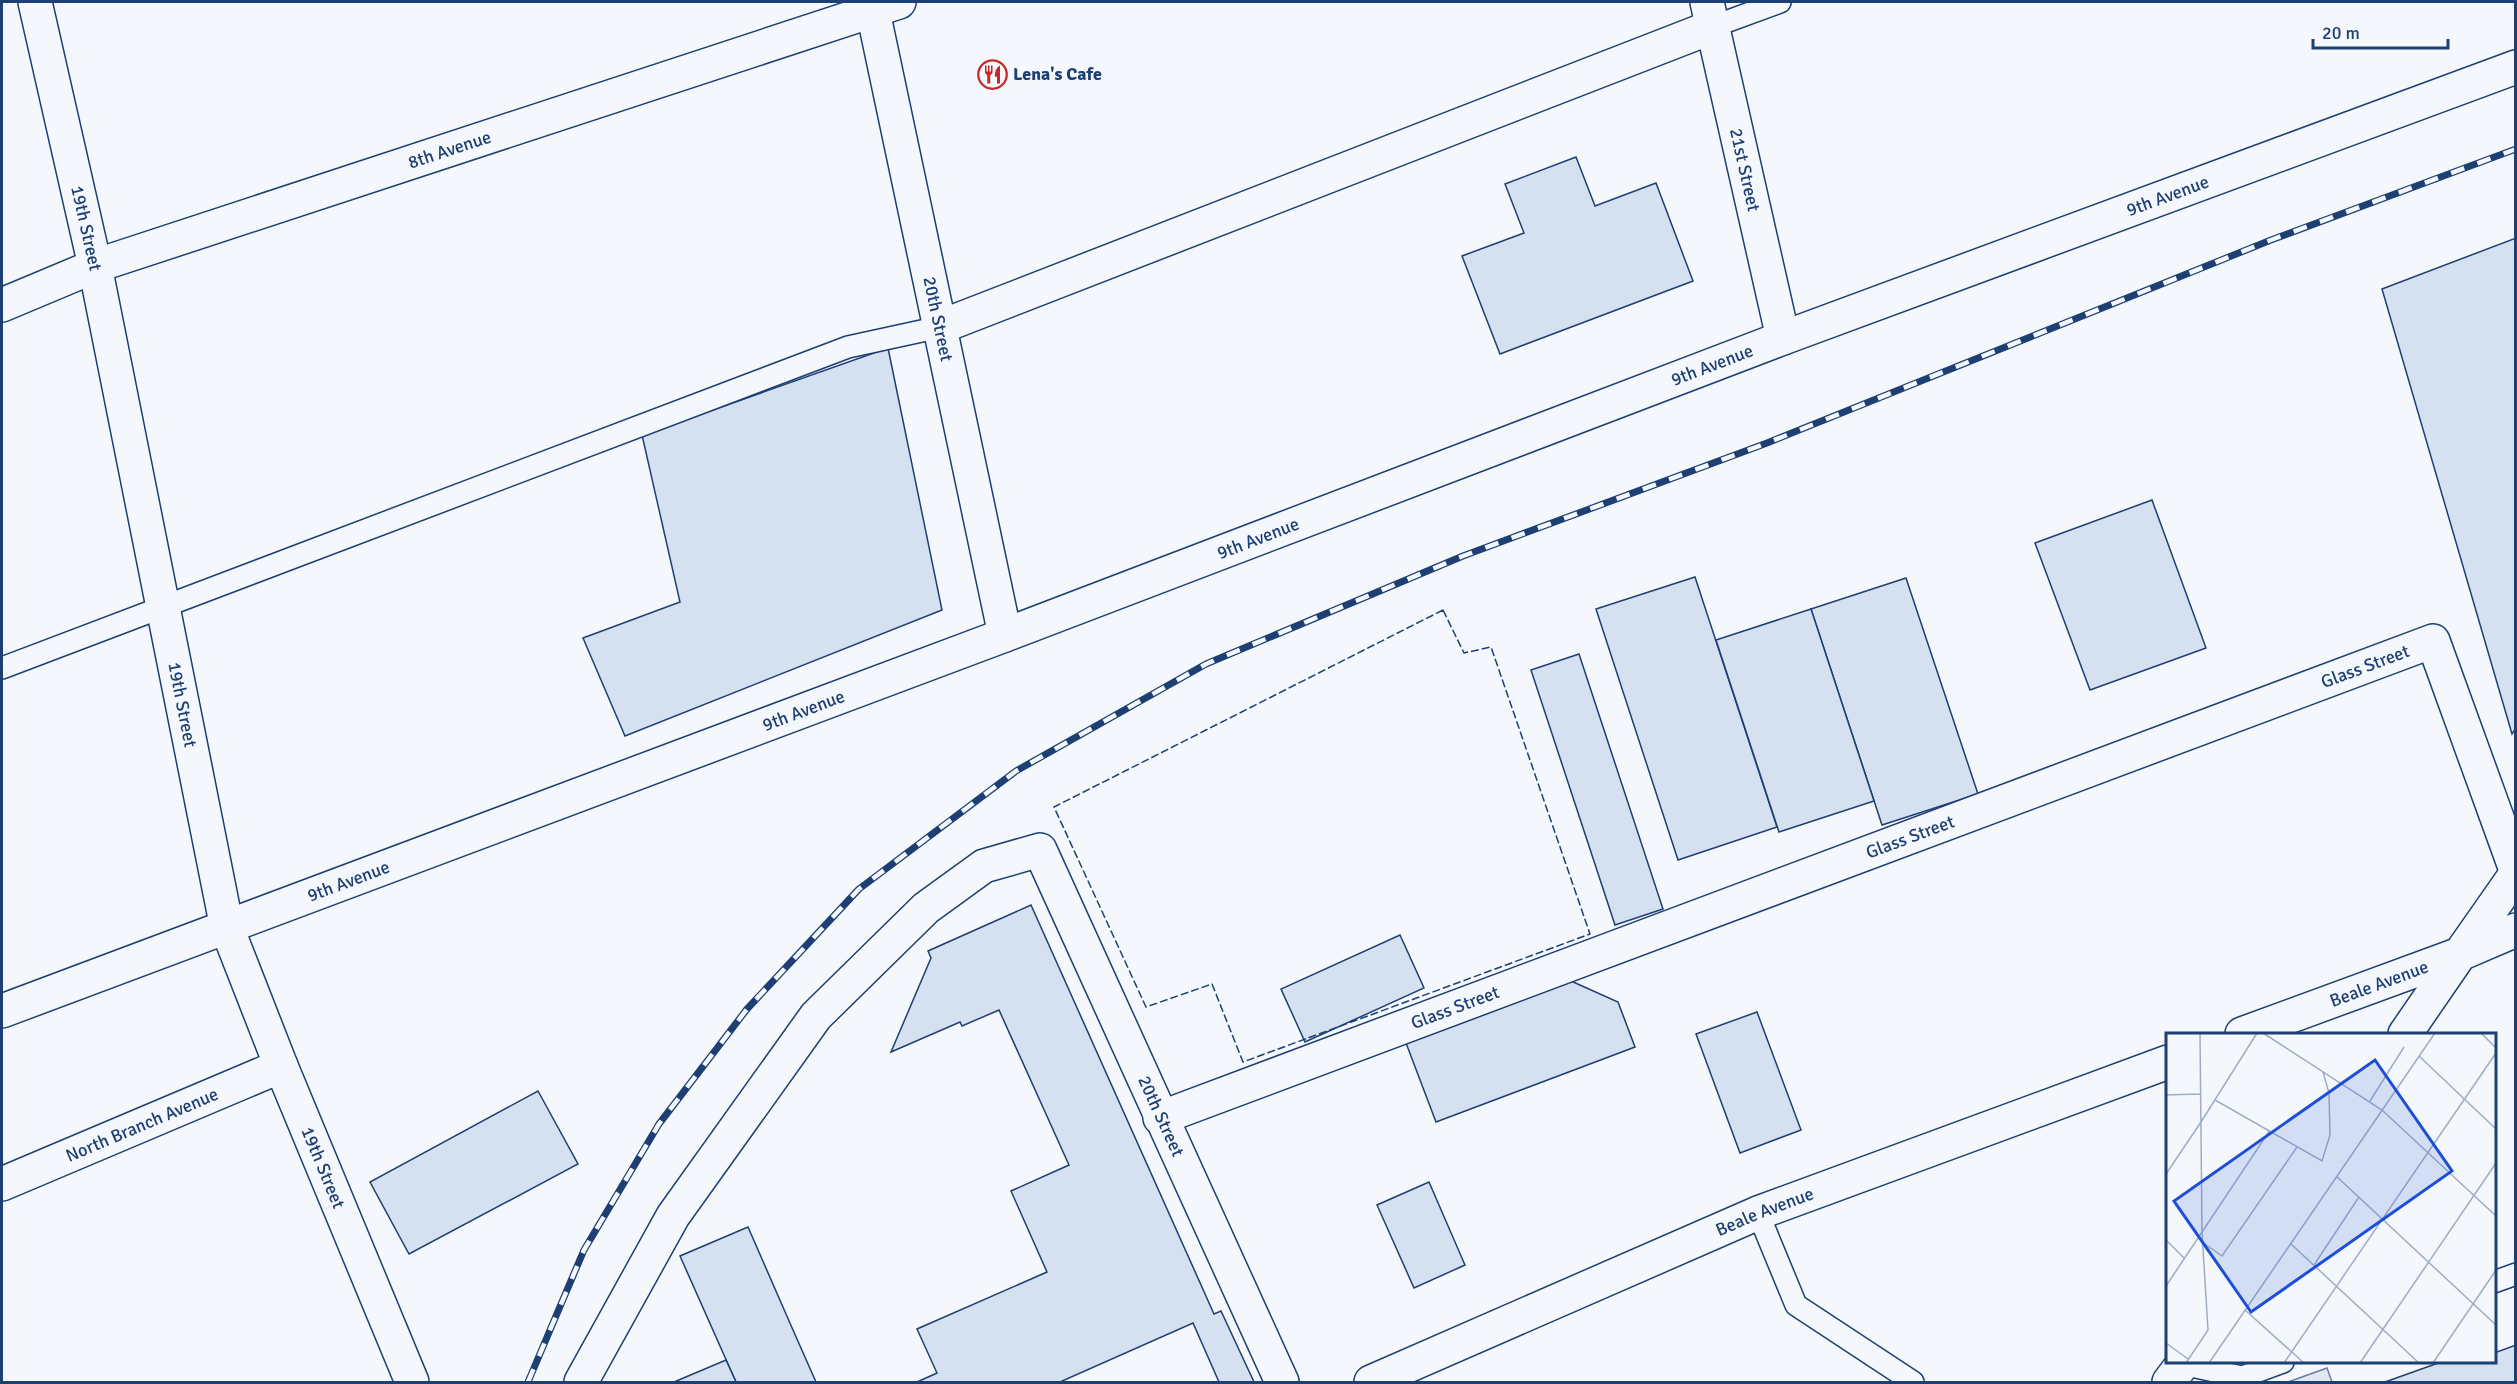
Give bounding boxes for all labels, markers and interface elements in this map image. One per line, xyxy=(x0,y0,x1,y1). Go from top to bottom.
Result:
scale bar xyxy=(2313,12,2448,50)
text: 20 m xyxy=(2322,22,2360,44)
restaurant icon: Lena's Cafe xyxy=(976,58,1008,90)
place label: Lena's Cafe xyxy=(1013,63,1102,85)
street label: 8th Avenue xyxy=(405,126,494,173)
street label: 21st Street xyxy=(1725,126,1765,213)
street label: 9th Avenue xyxy=(2123,171,2212,221)
street label: 19th Street xyxy=(66,184,107,273)
street label: 20th Street xyxy=(918,274,958,364)
street label: 9th Avenue xyxy=(1668,339,1756,391)
street label: 9th Avenue xyxy=(1214,513,1302,564)
street label: Glass Street xyxy=(2318,640,2412,693)
street label: 19th Street xyxy=(163,660,202,749)
street label: 9th Avenue xyxy=(759,685,848,736)
street label: Glass Street xyxy=(1863,810,1957,864)
street label: 9th Avenue xyxy=(304,856,393,907)
street label: Beale Avenue xyxy=(2327,956,2431,1012)
street label: Glass Street xyxy=(1408,981,1502,1034)
inset map xyxy=(2166,1033,2496,1363)
street label: 20th Street xyxy=(1133,1072,1189,1160)
street label: North Branch Avenue xyxy=(62,1083,222,1167)
street label: 19th Street xyxy=(296,1123,350,1212)
street label: Beale Avenue xyxy=(1712,1182,1817,1241)

